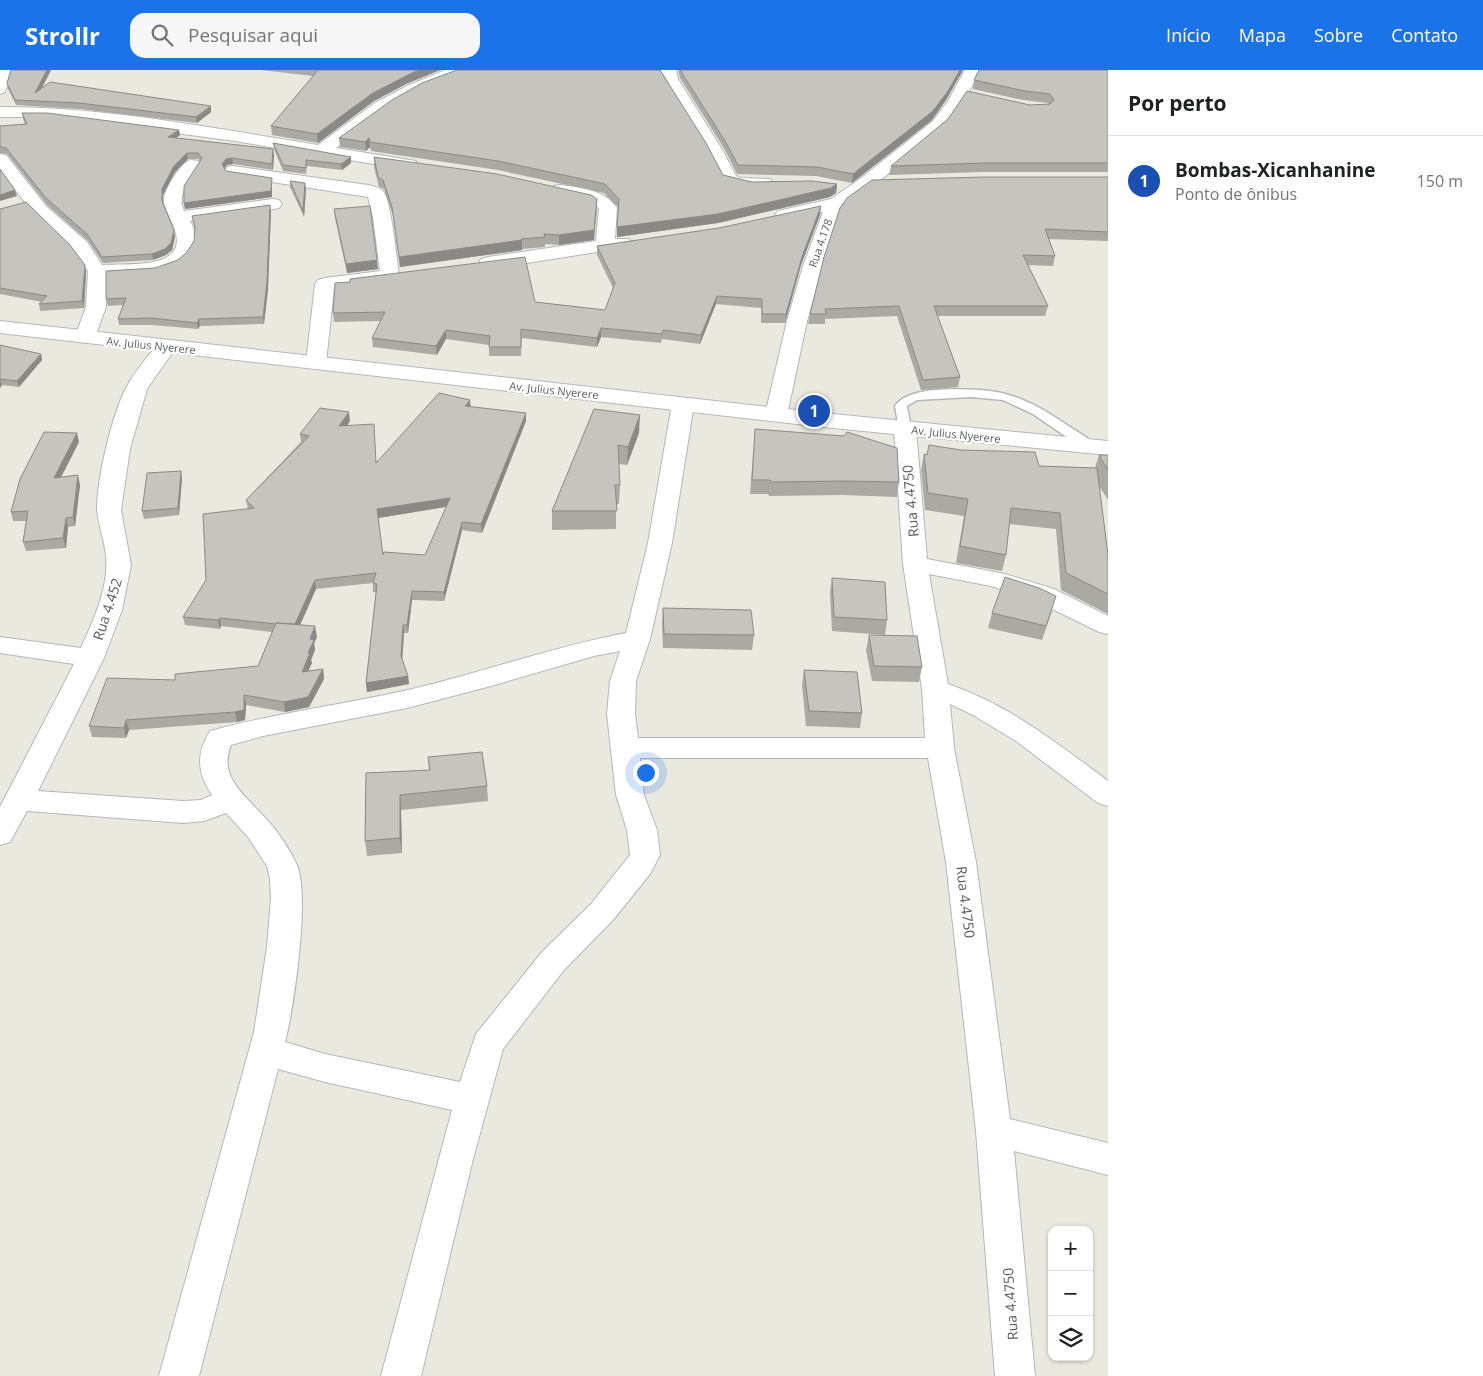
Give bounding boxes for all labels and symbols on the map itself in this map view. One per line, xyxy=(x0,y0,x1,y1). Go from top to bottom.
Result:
street label: Rua 4.178 xyxy=(805,217,835,269)
street label: Av. Julius Nyerere xyxy=(106,333,196,357)
street label: Av. Julius Nyerere xyxy=(509,378,599,402)
pin: 1 xyxy=(798,392,830,430)
street label: Av. Julius Nyerere xyxy=(911,422,1001,446)
street label: Rua 4.4750 xyxy=(897,464,923,538)
street label: Rua 4.452 xyxy=(88,575,126,643)
your location xyxy=(633,760,659,786)
street label: Rua 4.4750 xyxy=(952,865,980,939)
street label: Rua 4.4750 xyxy=(998,1267,1022,1341)

